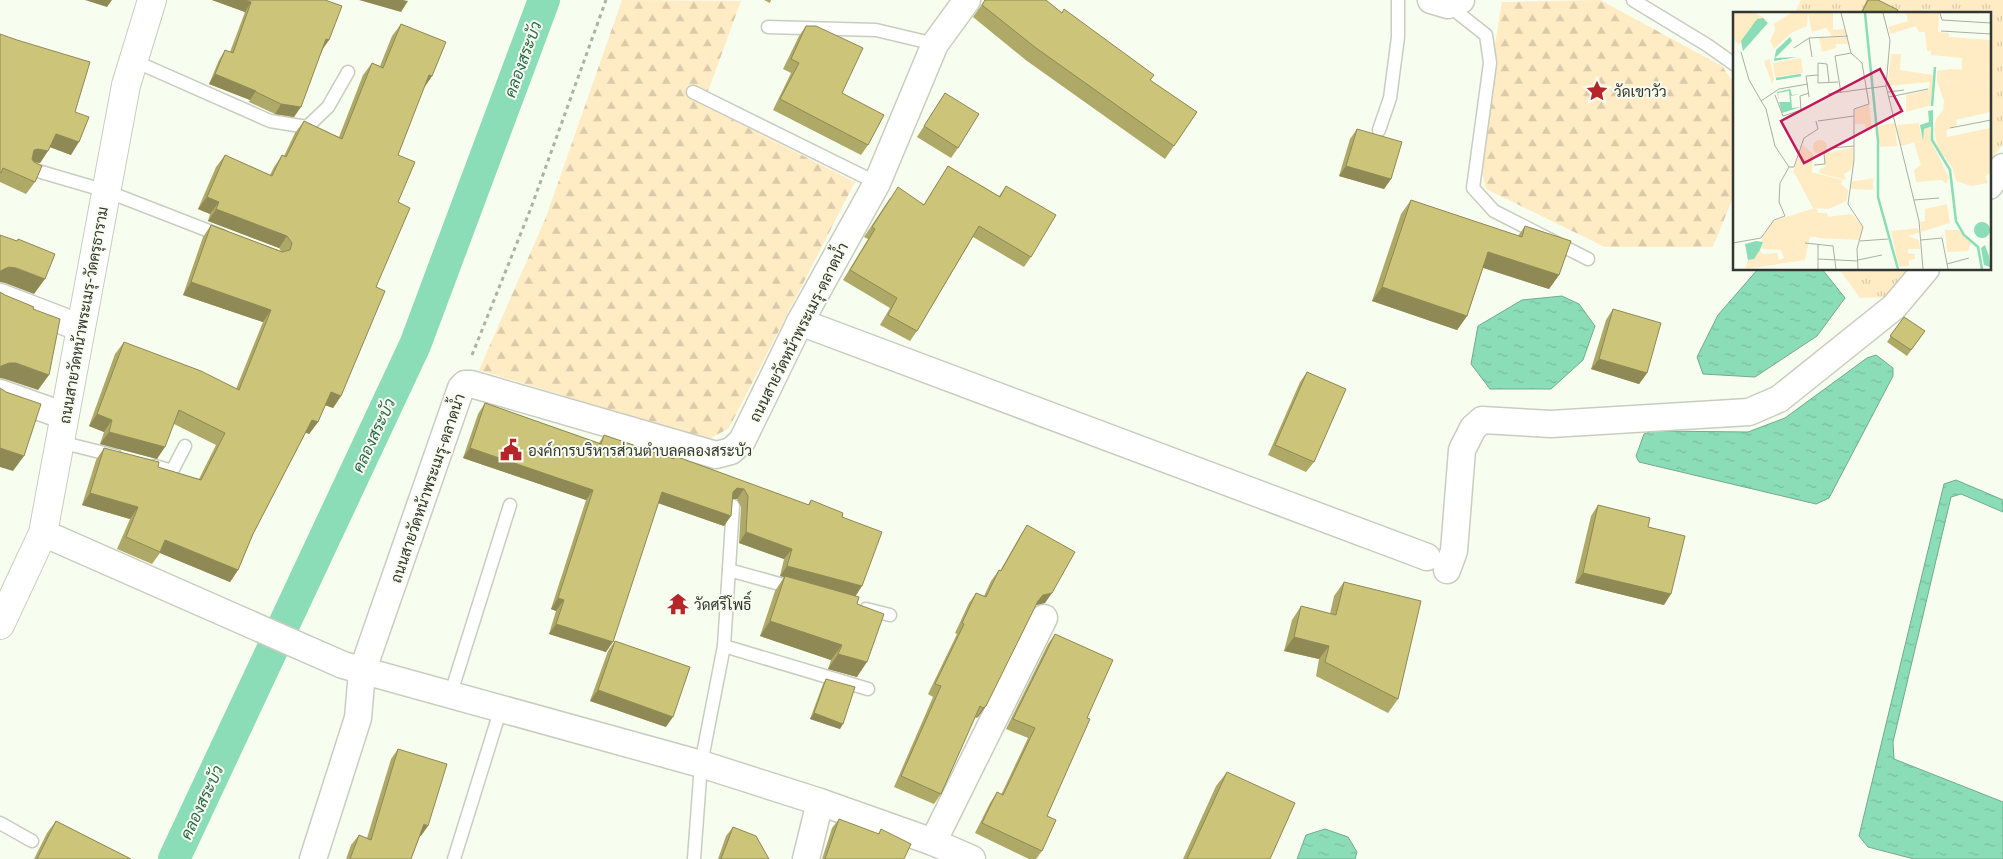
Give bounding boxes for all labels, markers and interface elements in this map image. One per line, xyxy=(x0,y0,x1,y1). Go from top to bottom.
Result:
inset map xyxy=(1733,12,1990,270)
water label: คลองสระบัว xyxy=(499,18,545,100)
place icon: วัดเขาวัว xyxy=(1584,78,1610,104)
place label: วัดเขาวัว xyxy=(1614,82,1667,100)
street label: ถนนสายวัดหน้าพระเมรุ-วัดครุธาราม xyxy=(55,205,114,425)
street label: ถนนสายวัดหน้าพระเมรุ-ตลาดน้ำ xyxy=(742,238,854,426)
street label: ถนนสายวัดหน้าพระเมรุ-ตลาดน้ำ xyxy=(383,390,471,586)
water label: คลองสระบัว xyxy=(348,395,398,475)
public building icon: องค์การบริหารส่วนตำบลคลองสระบัว xyxy=(498,437,524,463)
place label: องค์การบริหารส่วนตำบลคลองสระบัว xyxy=(528,441,752,459)
place label: วัดศรีโพธิ์ xyxy=(694,590,751,613)
temple icon: วัดศรีโพธิ์ xyxy=(665,591,691,617)
water label: คลองสระบัว xyxy=(176,762,226,842)

